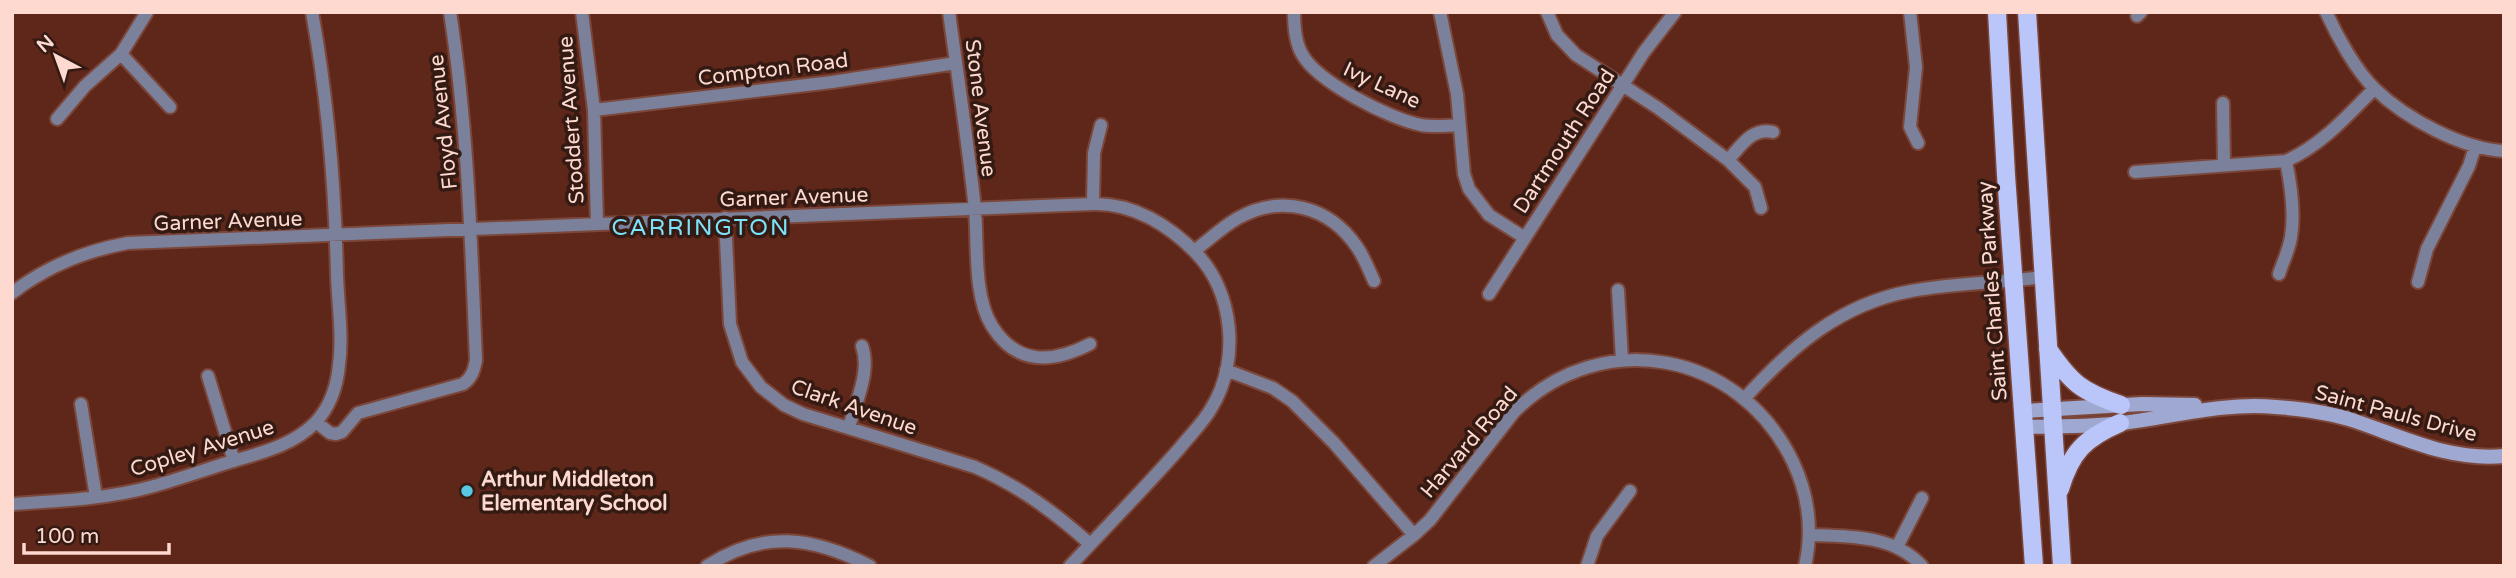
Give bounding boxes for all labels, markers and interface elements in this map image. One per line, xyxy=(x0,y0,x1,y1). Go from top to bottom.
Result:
north arrow xyxy=(21,21,91,91)
text: N xyxy=(33,31,58,57)
street label: Stoddert Avenue xyxy=(553,35,590,205)
street label: Stone Avenue xyxy=(960,38,1001,178)
street label: Compton Road xyxy=(697,48,850,91)
street label: Floyd Avenue xyxy=(424,53,463,191)
street label: Ivy Lane xyxy=(1339,57,1424,114)
street label: Dartmouth Road xyxy=(1508,64,1620,218)
street label: Saint Charles Parkway xyxy=(1972,180,2013,402)
street label: Garner Avenue xyxy=(719,182,869,213)
street label: Garner Avenue xyxy=(153,206,303,237)
district label: CARRINGTON xyxy=(612,214,790,242)
street label: Clark Avenue xyxy=(787,374,920,441)
street label: Saint Pauls Drive xyxy=(2312,380,2480,447)
street label: Harvard Road xyxy=(1416,382,1523,503)
street label: Copley Avenue xyxy=(127,415,277,482)
place label: Arthur Middleton Elementary School xyxy=(481,467,668,516)
marker: Arthur Middleton Elementary School xyxy=(459,483,475,499)
scale bar xyxy=(24,512,170,556)
text: 100 m xyxy=(35,524,99,549)

